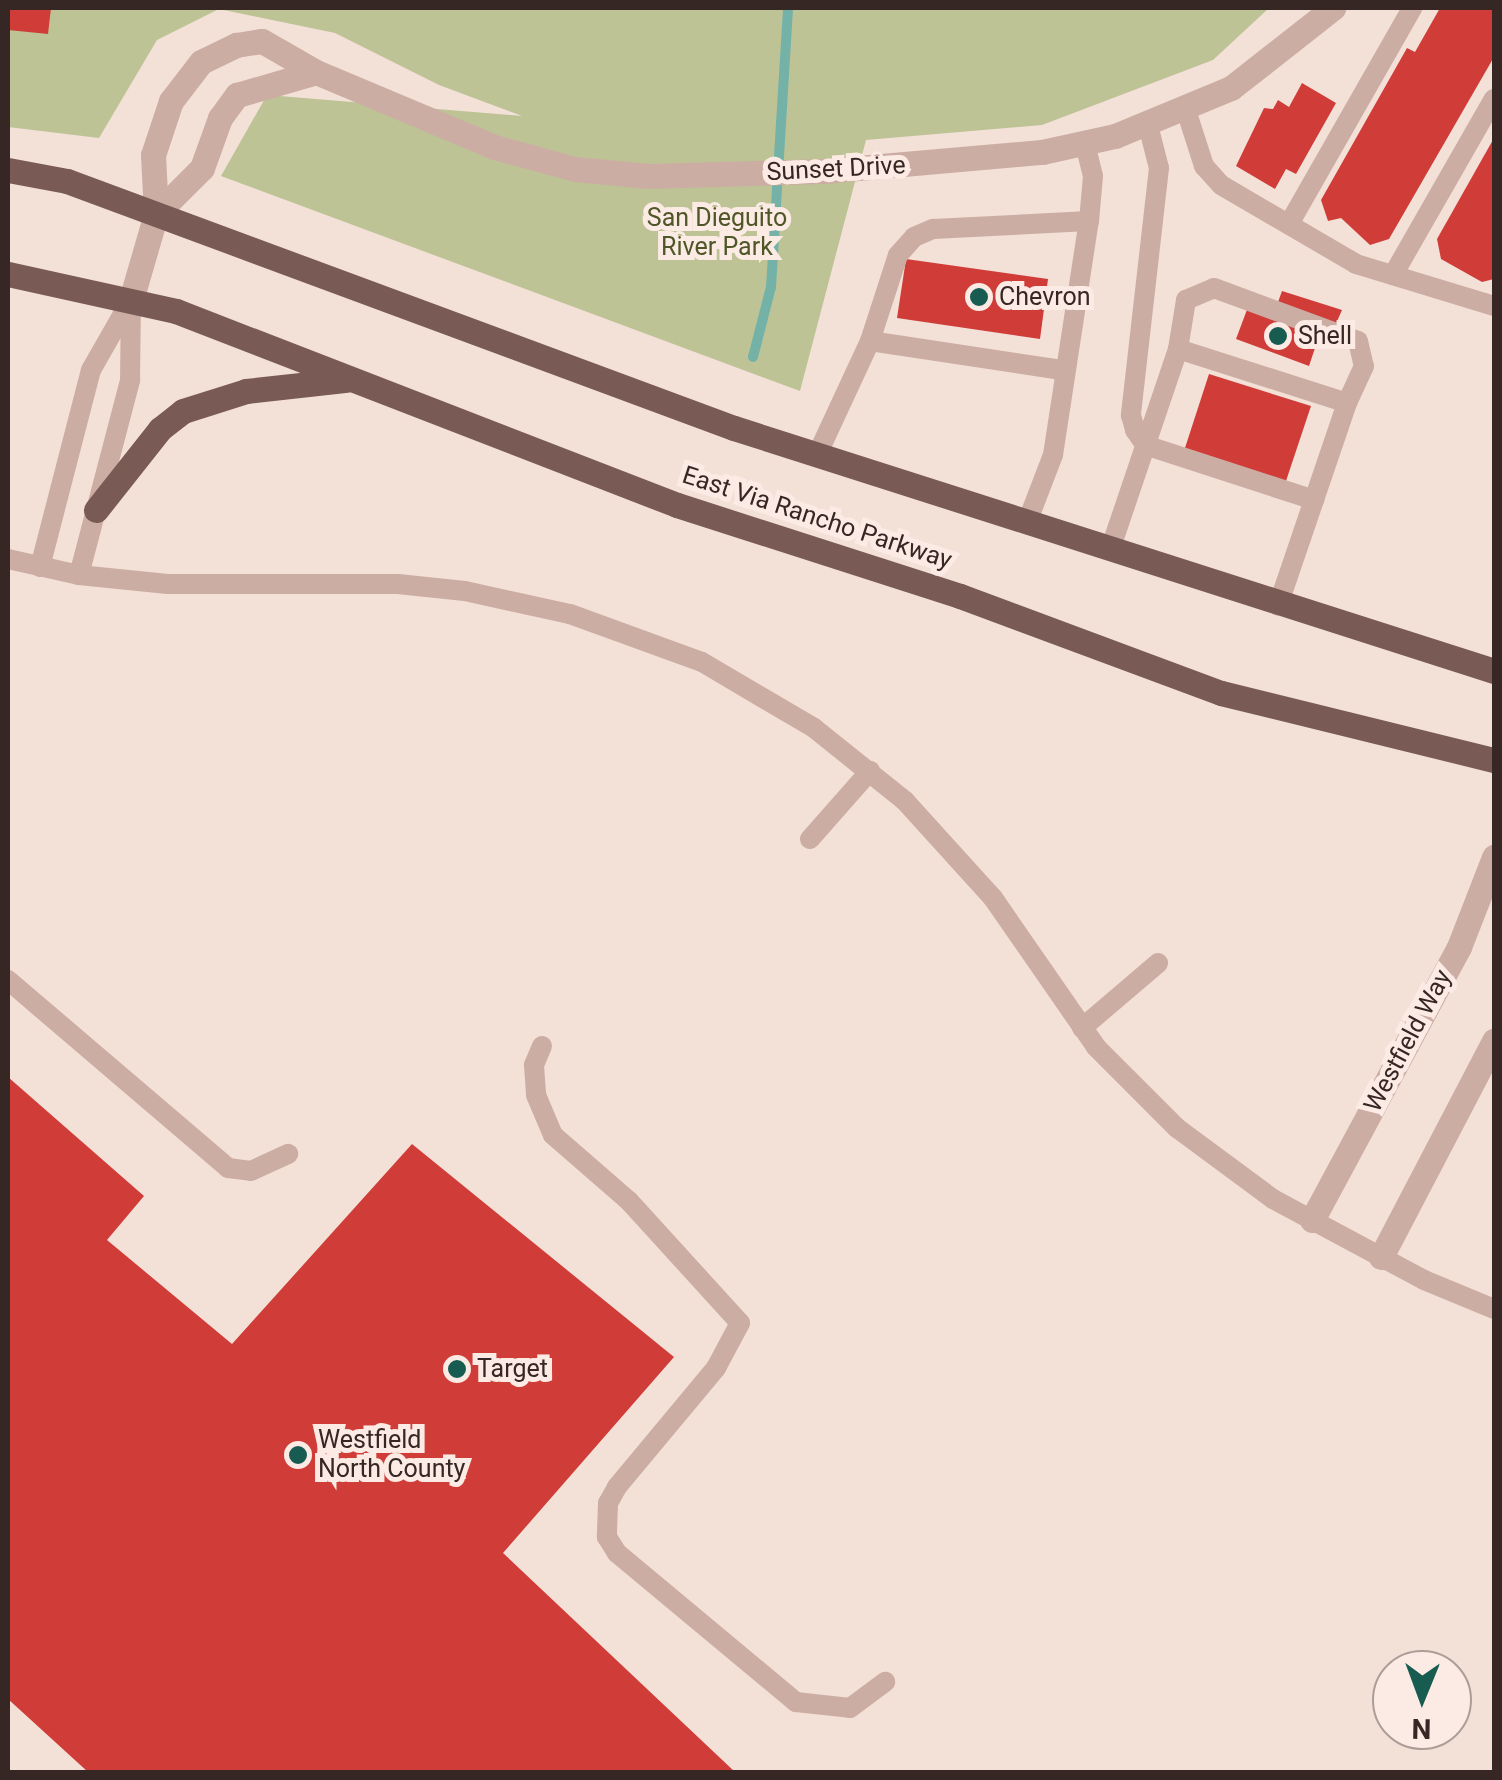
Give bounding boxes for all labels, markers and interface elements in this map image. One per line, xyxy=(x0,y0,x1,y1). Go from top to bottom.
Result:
street label: Sunset Drive xyxy=(766,150,906,188)
park label: San Dieguito River Park xyxy=(647,204,787,263)
place label: Chevron xyxy=(999,282,1091,312)
marker: Chevron xyxy=(968,286,990,308)
place label: Shell xyxy=(1298,321,1352,351)
marker: Shell xyxy=(1267,325,1289,347)
street label: East Via Rancho Parkway xyxy=(679,460,955,576)
street label: Westfield Way xyxy=(1358,965,1458,1117)
place label: Target xyxy=(477,1354,548,1384)
marker: Target xyxy=(446,1358,468,1380)
place label: Westfield North County xyxy=(318,1426,465,1485)
marker: Westfield North County xyxy=(287,1444,309,1466)
north arrow xyxy=(1372,1650,1472,1750)
text: N xyxy=(1411,1712,1432,1745)

